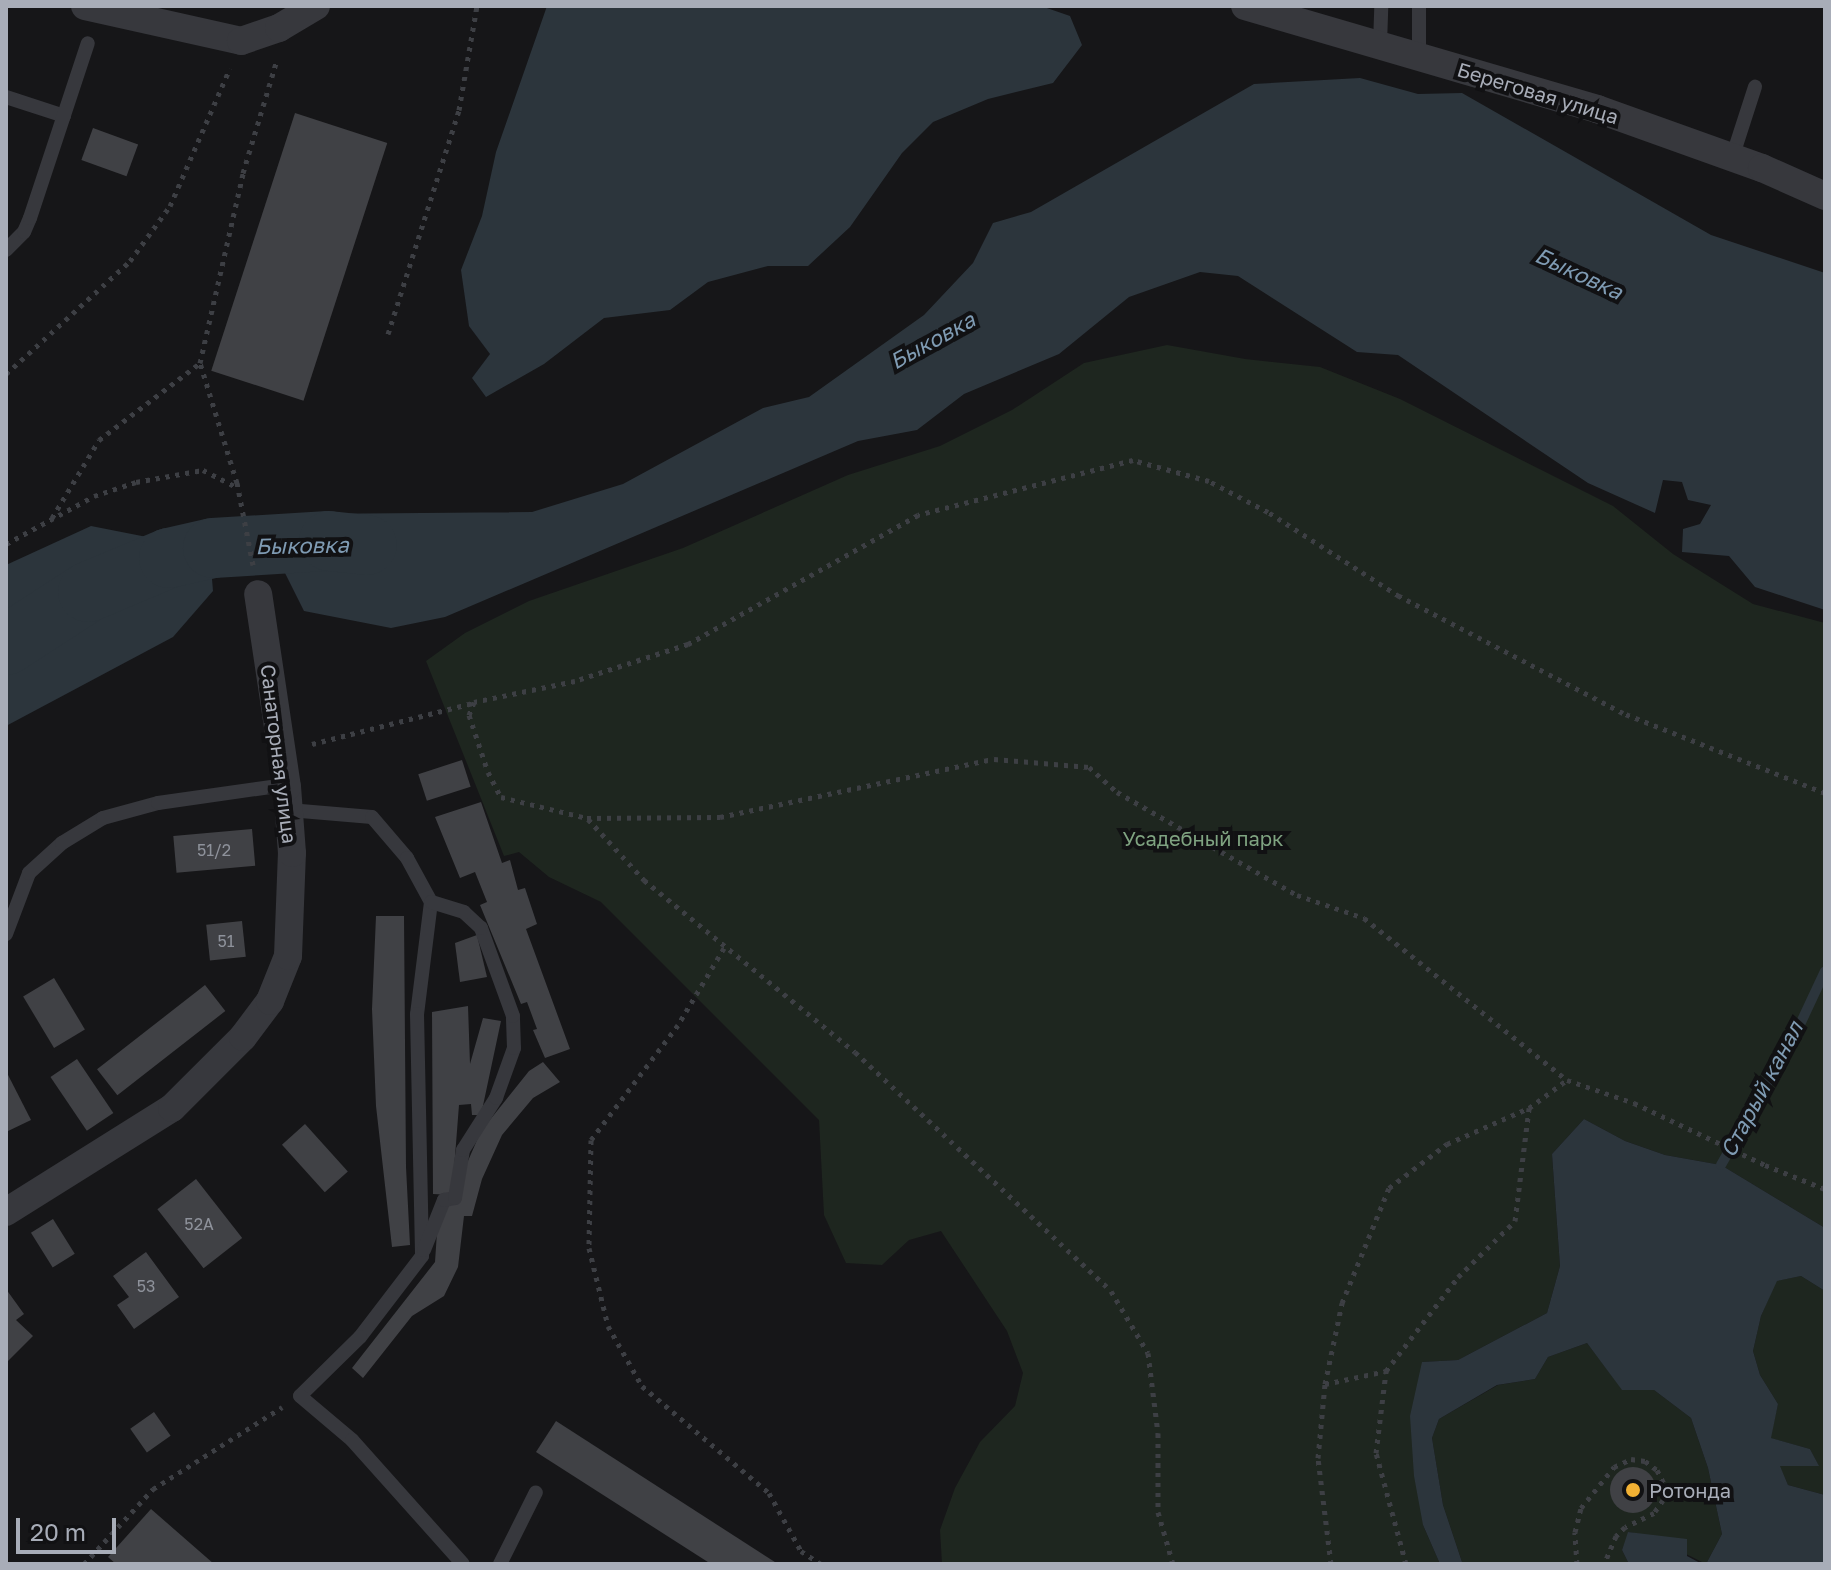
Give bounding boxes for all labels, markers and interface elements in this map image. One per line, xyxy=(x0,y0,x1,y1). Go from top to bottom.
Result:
street label: Береговая улица xyxy=(1454,57,1622,129)
water label: Быковка xyxy=(1531,241,1627,305)
water label: Быковка xyxy=(885,306,979,374)
water label: Быковка xyxy=(255,531,349,559)
street label: Санаторная улица xyxy=(256,663,302,845)
park label: Усадебный парк xyxy=(1122,826,1284,850)
house number: 51/2 xyxy=(197,840,231,860)
house number: 51 xyxy=(217,931,235,951)
water label: Старый канал xyxy=(1714,1017,1808,1161)
house number: 52А xyxy=(184,1214,214,1234)
house number: 53 xyxy=(137,1276,155,1296)
place label: Ротонда xyxy=(1649,1478,1731,1502)
marker: Ротонда xyxy=(1624,1481,1642,1499)
scale bar xyxy=(20,1502,120,1552)
text: 20 m xyxy=(30,1517,86,1546)

